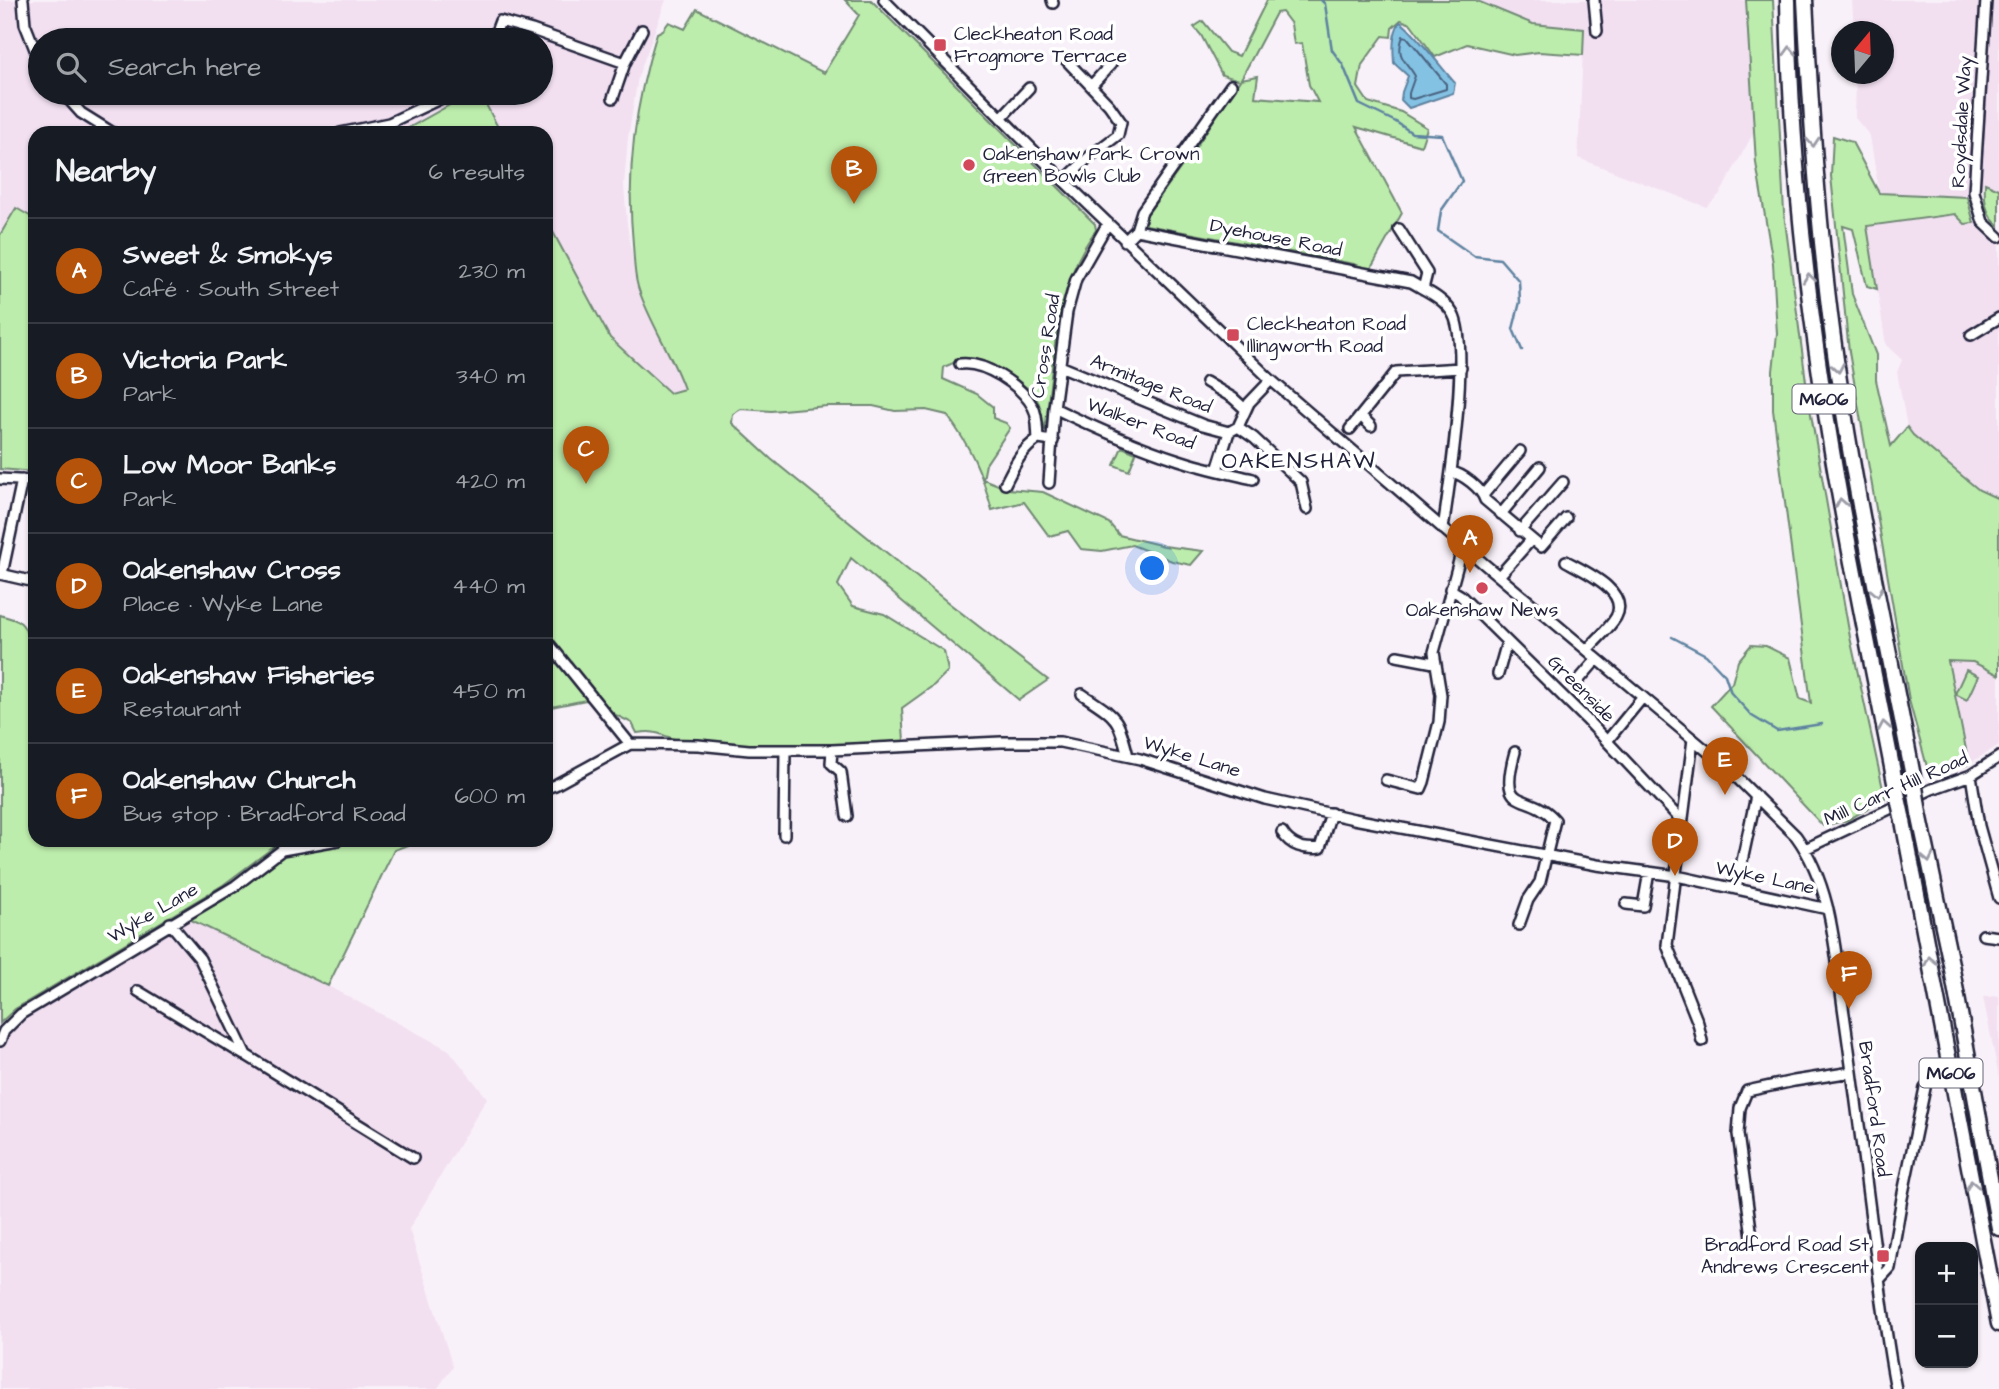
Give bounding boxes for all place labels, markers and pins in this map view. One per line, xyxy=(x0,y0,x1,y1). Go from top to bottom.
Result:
place label: Cleckheaton Road Frogmore Terrace xyxy=(954,21,1127,71)
marker: Cleckheaton Road Frogmore Terrace xyxy=(932,37,948,53)
place label: Oakenshaw Park Crown Green Bowls Club xyxy=(983,141,1199,190)
pin: B xyxy=(831,146,877,204)
marker: Oakenshaw Park Crown Green Bowls Club xyxy=(961,157,977,173)
place label: Cleckheaton Road Illingworth Road xyxy=(1247,311,1406,361)
marker: Cleckheaton Road Illingworth Road xyxy=(1225,327,1241,343)
pin: C xyxy=(563,426,609,484)
pin: A xyxy=(1447,515,1493,573)
marker: Oakenshaw News xyxy=(1474,580,1490,596)
place label: Oakenshaw News xyxy=(1406,597,1558,624)
pin: E xyxy=(1702,737,1748,795)
pin: D xyxy=(1652,818,1698,876)
pin: F xyxy=(1826,951,1872,1009)
place label: Bradford Road St Andrews Crescent xyxy=(1701,1232,1869,1281)
marker: Bradford Road St Andrews Crescent xyxy=(1875,1248,1891,1264)

